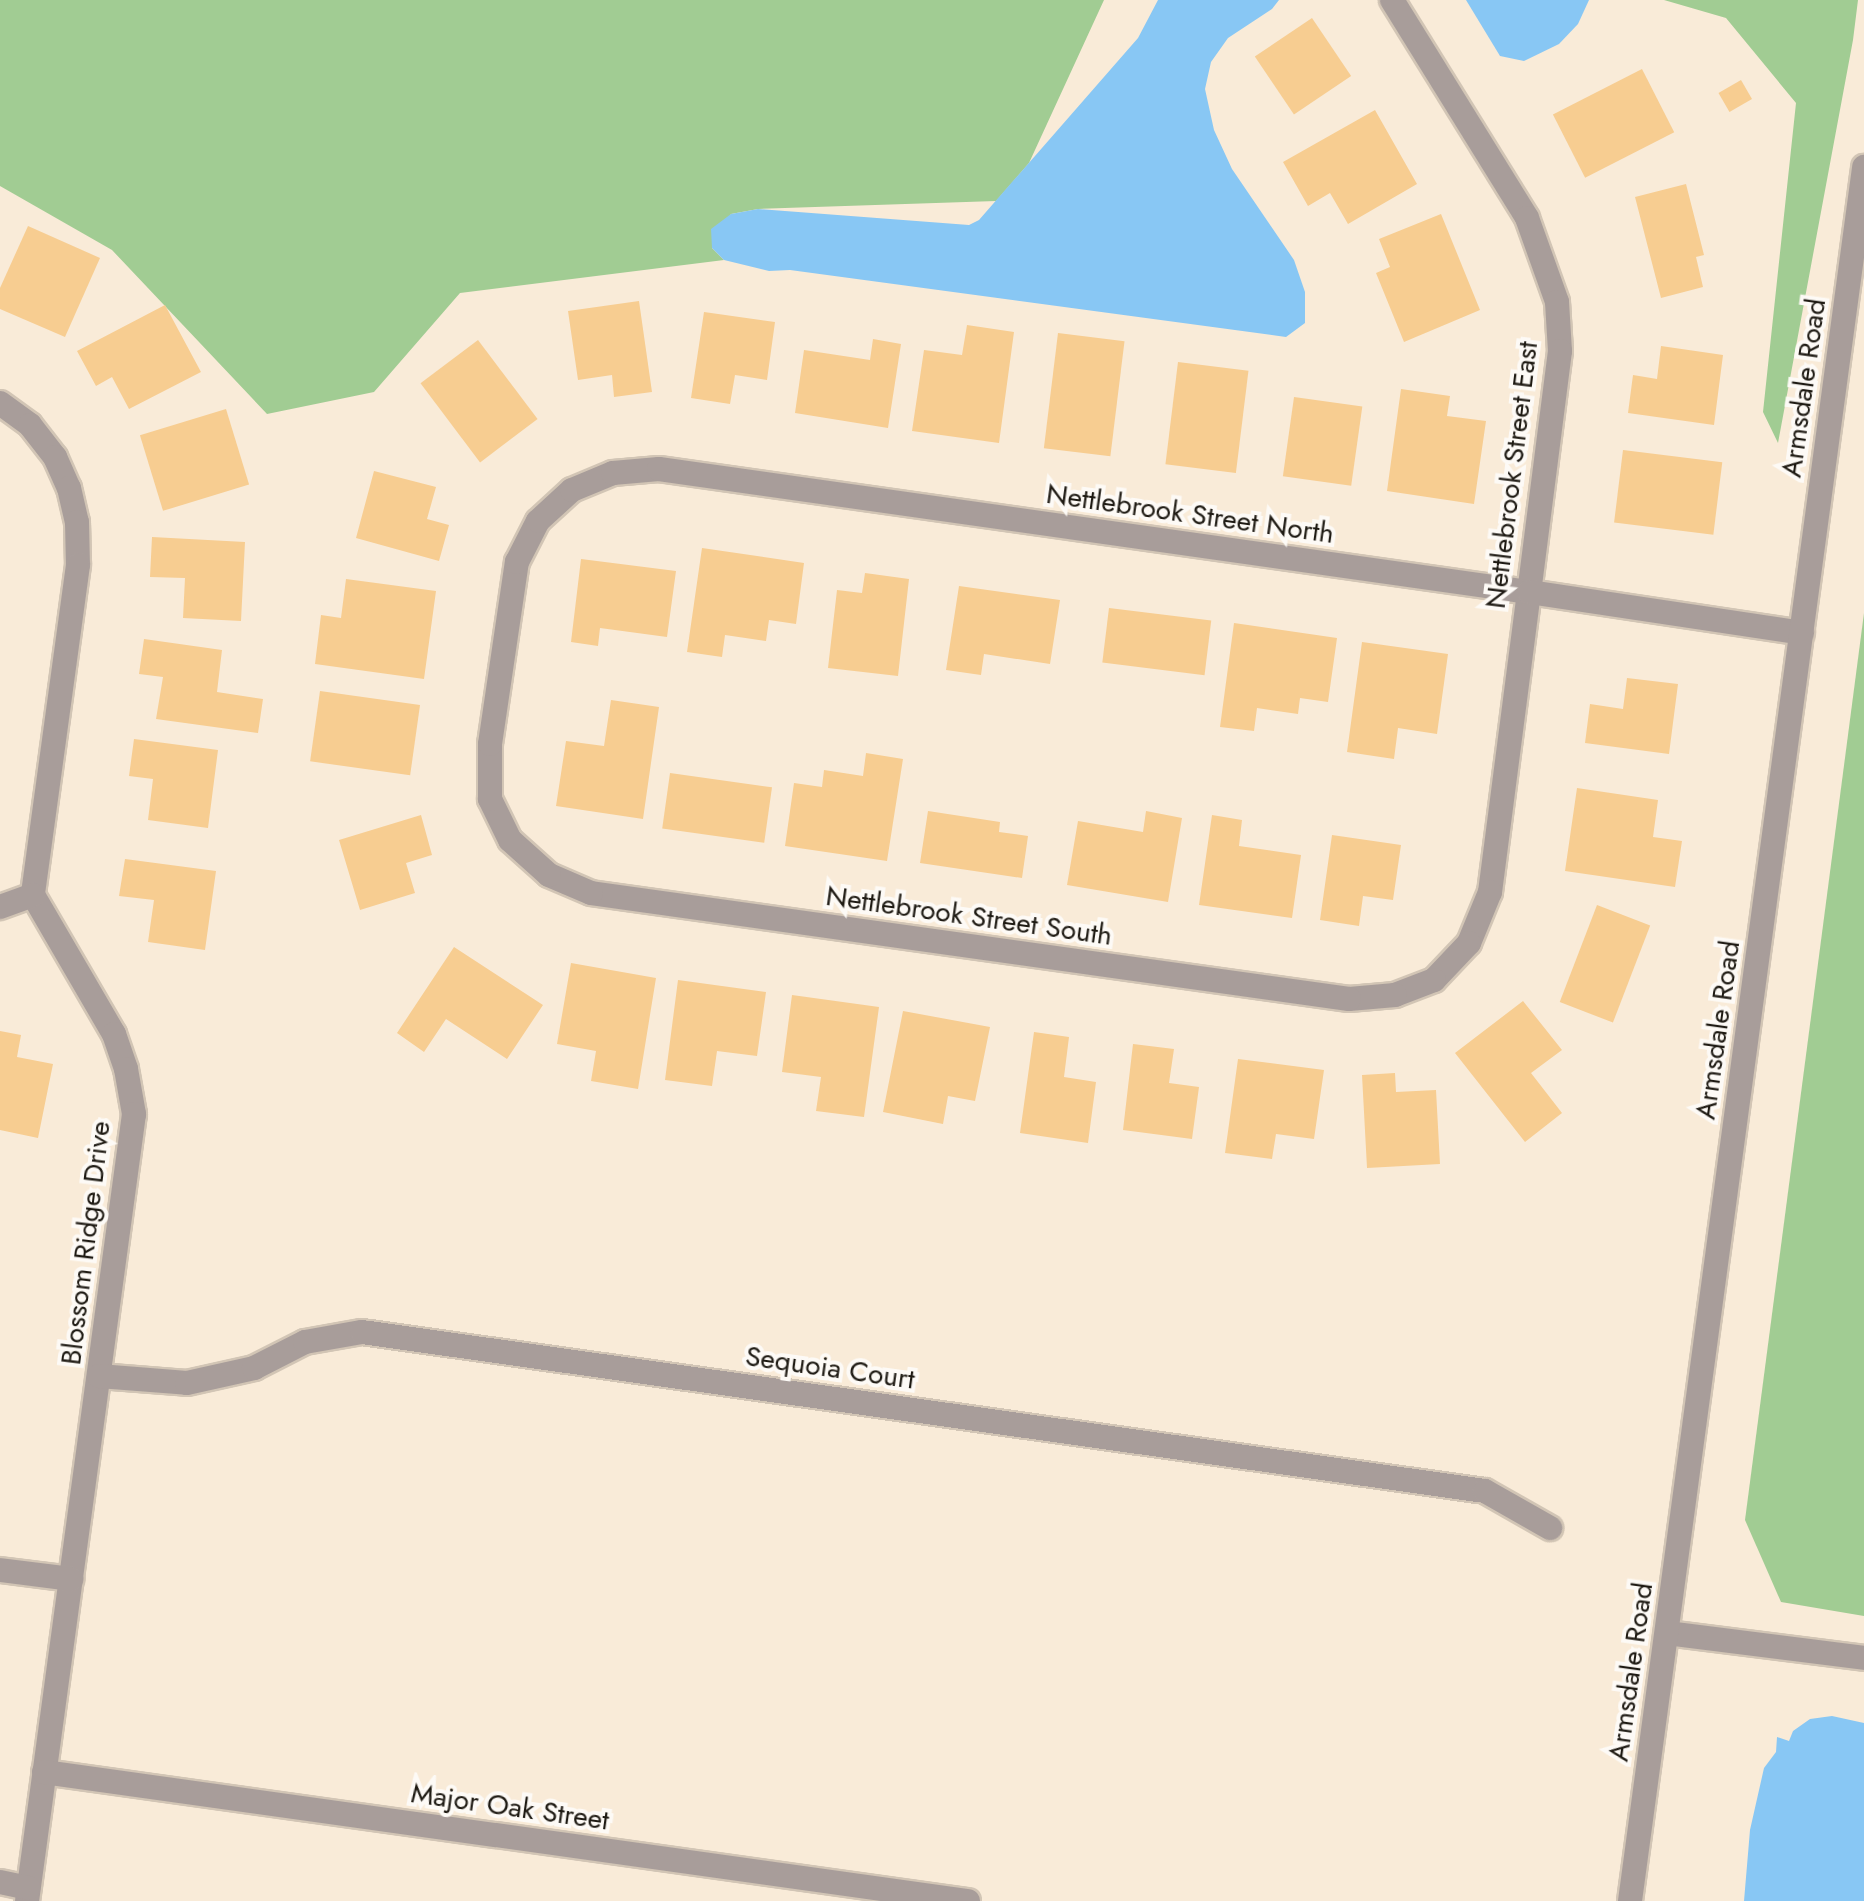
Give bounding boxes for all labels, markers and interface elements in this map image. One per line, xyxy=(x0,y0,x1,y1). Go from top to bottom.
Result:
street label: Armsdale Road xyxy=(1775,296,1833,480)
street label: Nettlebrook Street East xyxy=(1479,339,1545,611)
street label: Nettlebrook Street North xyxy=(1044,477,1336,551)
street label: Nettlebrook Street South xyxy=(824,879,1114,953)
street label: Armsdale Road xyxy=(1689,938,1747,1122)
street label: Blossom Ridge Drive xyxy=(54,1119,118,1367)
street label: Sequoia Court xyxy=(743,1340,917,1396)
street label: Armsdale Road xyxy=(1602,1580,1660,1764)
street label: Major Oak Street xyxy=(409,1776,611,1838)

